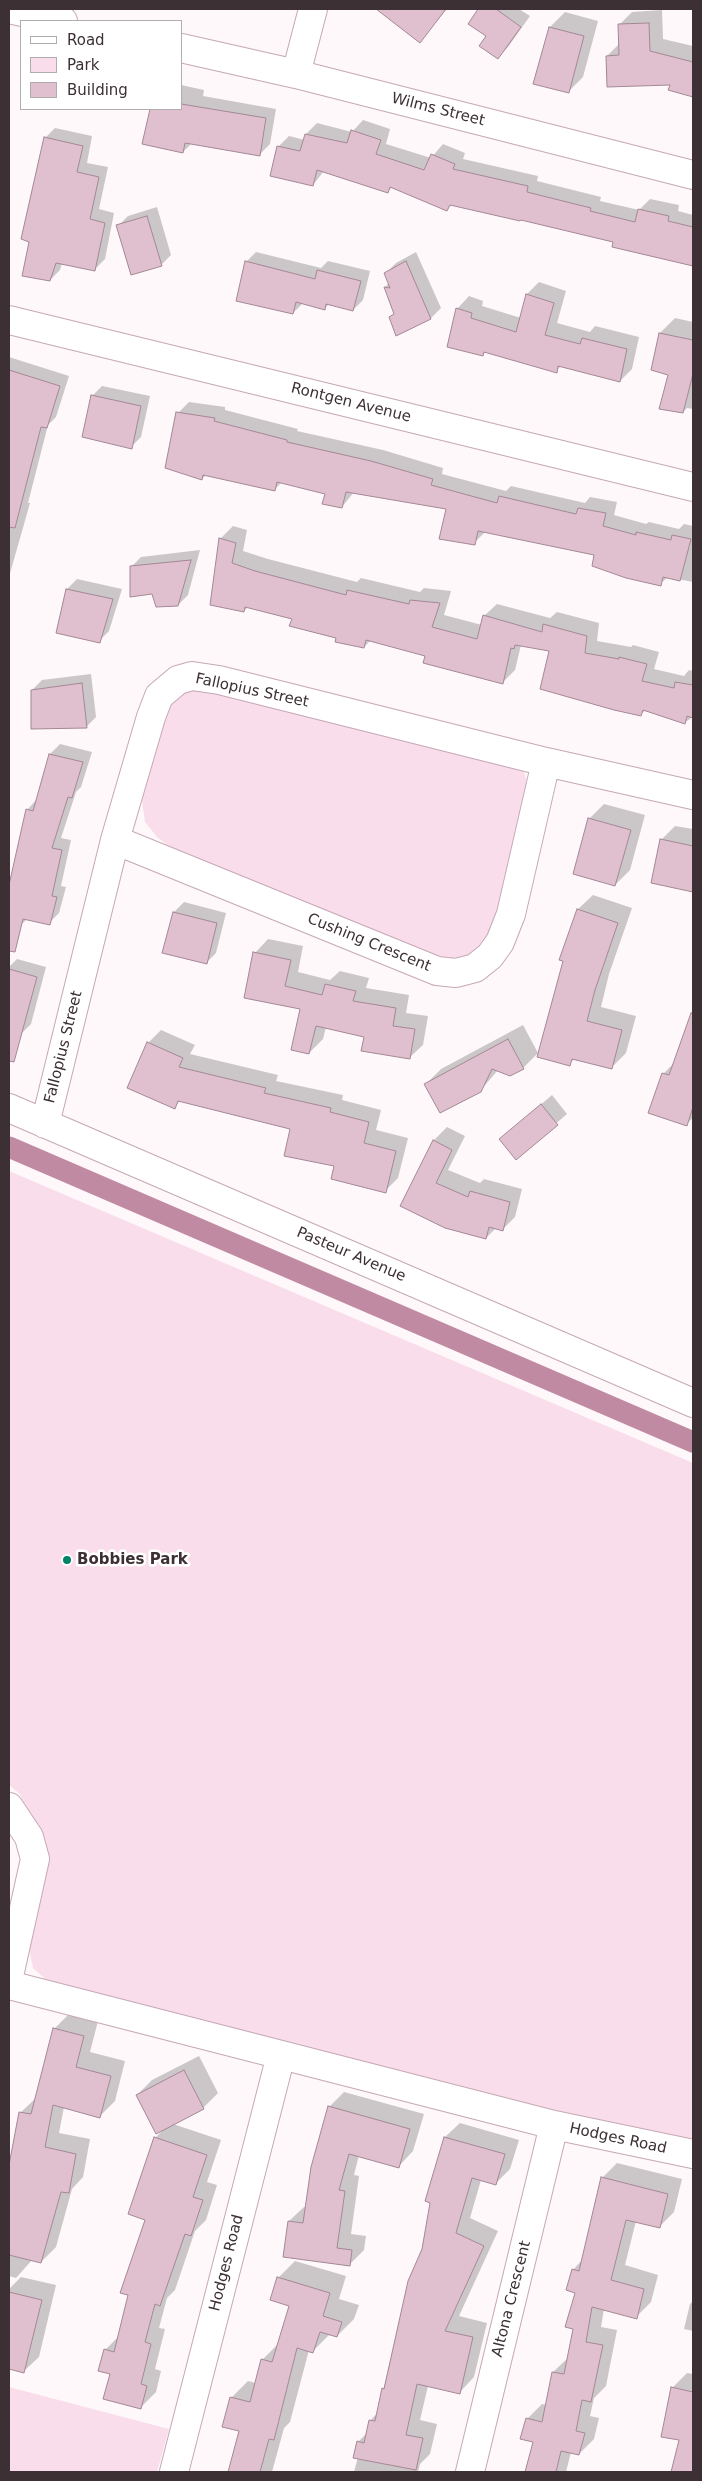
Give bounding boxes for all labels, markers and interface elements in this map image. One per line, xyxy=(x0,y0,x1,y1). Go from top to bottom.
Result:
legend xyxy=(20,20,182,110)
text: Road xyxy=(67,31,105,49)
text: Park xyxy=(67,56,99,74)
text: Building xyxy=(67,81,128,99)
street label: Wilms Street xyxy=(389,90,487,130)
street label: Rontgen Avenue xyxy=(289,379,413,427)
street label: Fallopius Street xyxy=(194,670,310,712)
street label: Cushing Crescent xyxy=(305,910,433,976)
street label: Fallopius Street xyxy=(41,989,87,1105)
street label: Pasteur Avenue xyxy=(294,1224,408,1286)
place label: Bobbies Park xyxy=(77,1551,188,1569)
marker: Bobbies Park xyxy=(61,1554,73,1566)
street label: Hodges Road xyxy=(568,2120,668,2158)
street label: Hodges Road xyxy=(206,2213,248,2313)
street label: Altona Crescent xyxy=(489,2239,535,2359)

